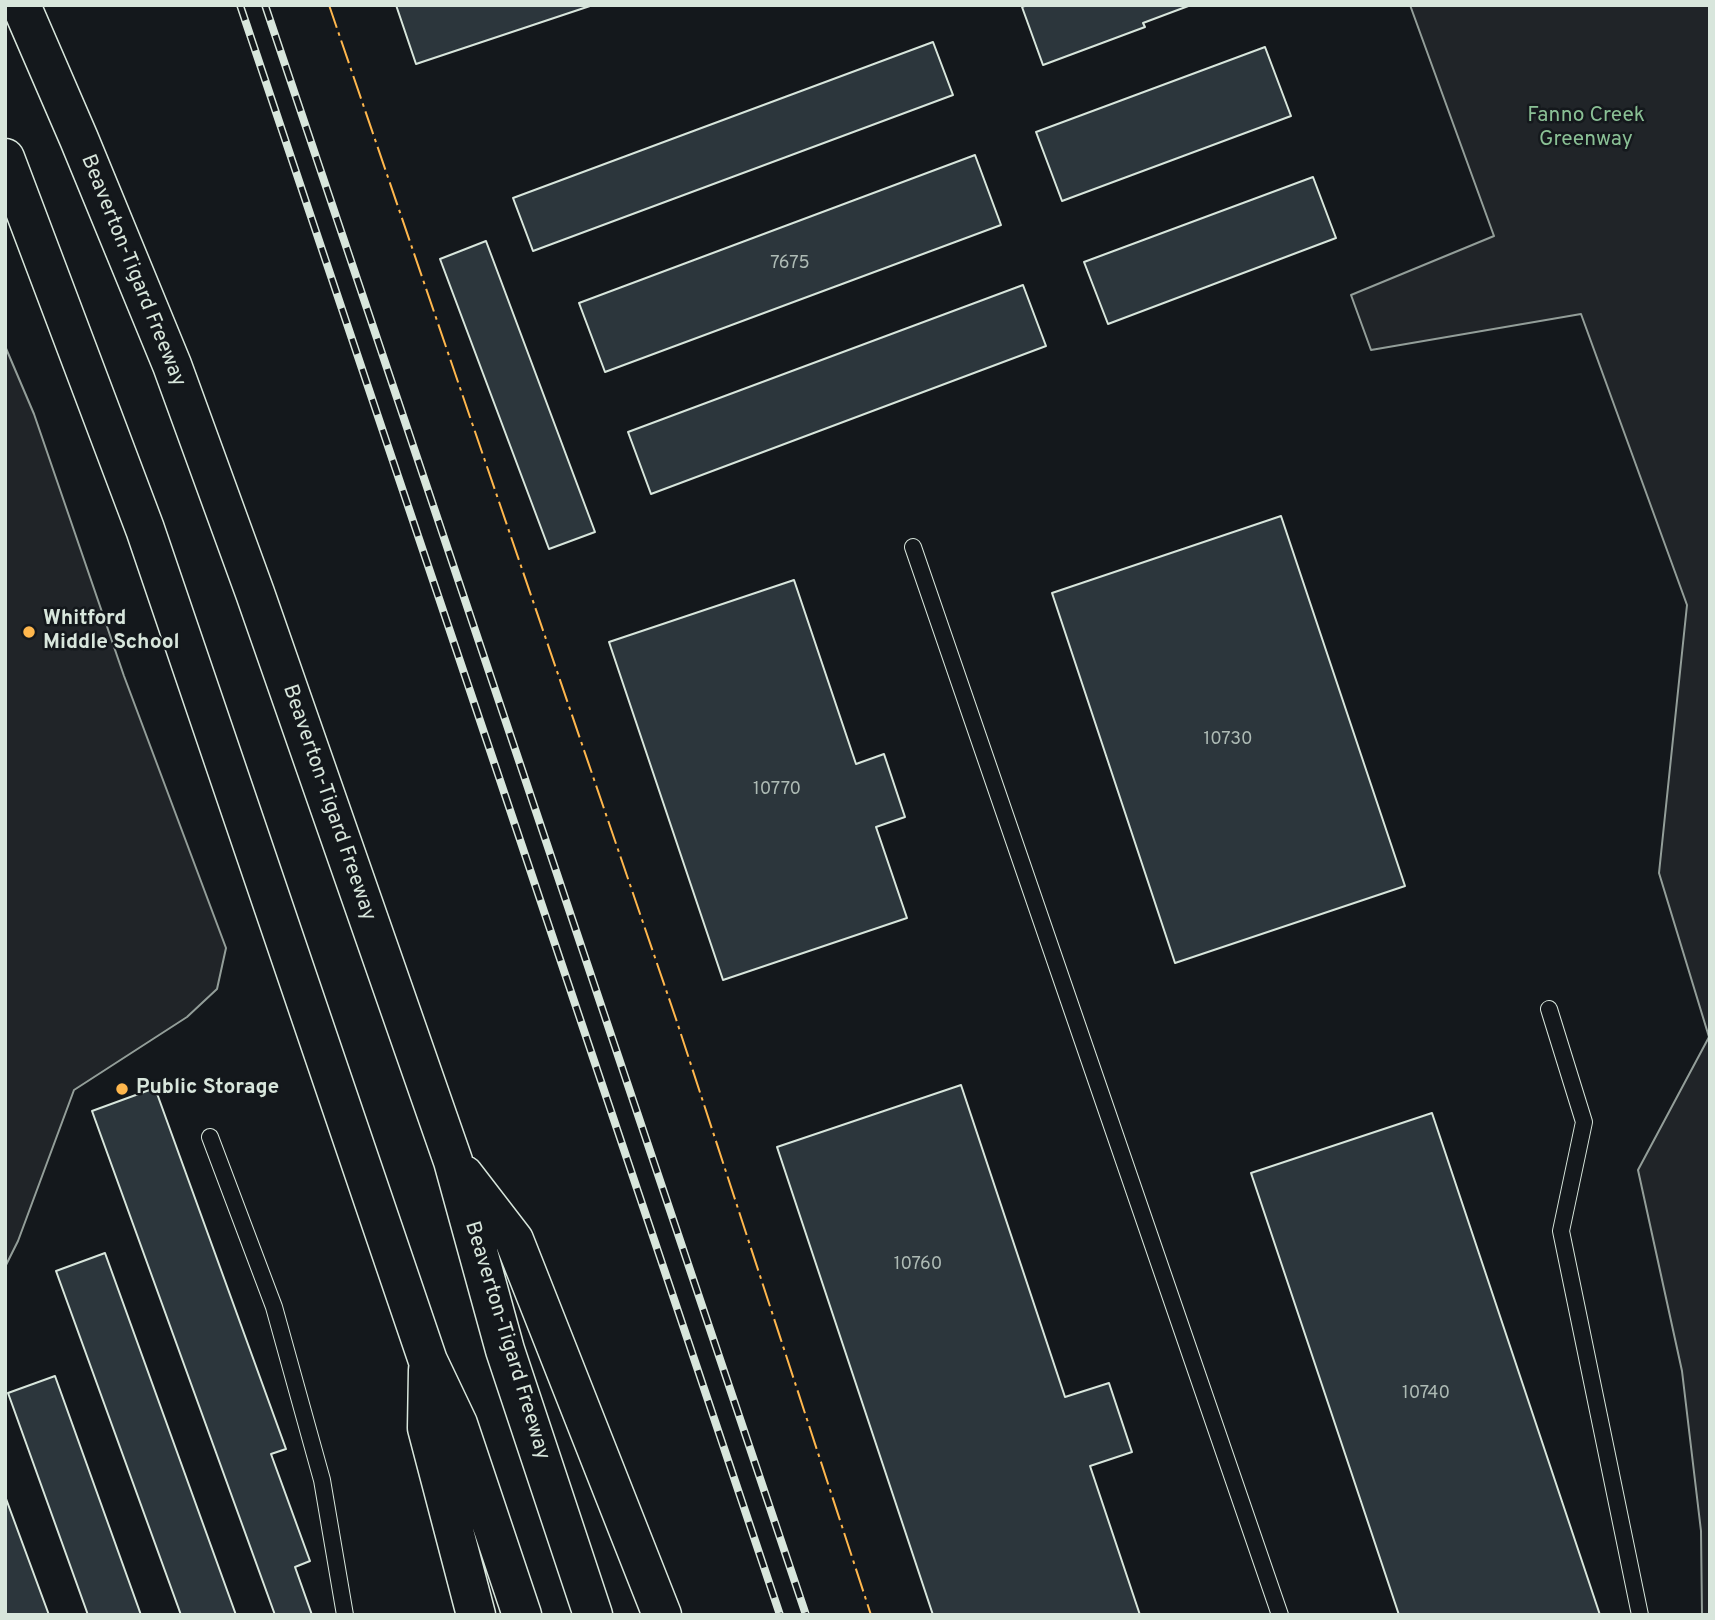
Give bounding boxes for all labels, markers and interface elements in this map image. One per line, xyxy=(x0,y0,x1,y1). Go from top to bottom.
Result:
park label: Fanno Creek Greenway xyxy=(1527,104,1645,154)
street label: Beaverton-Tigard Freeway xyxy=(74,151,190,391)
house number: 7675 xyxy=(770,253,810,275)
place label: Whitford Middle School xyxy=(43,607,180,657)
marker: Whitford Middle School xyxy=(21,624,37,640)
street label: Beaverton-Tigard Freeway xyxy=(276,682,380,924)
house number: 10730 xyxy=(1203,729,1253,751)
house number: 10770 xyxy=(753,779,801,801)
place label: Public Storage xyxy=(136,1076,279,1102)
marker: Public Storage xyxy=(114,1081,130,1097)
street label: Beaverton-Tigard Freeway xyxy=(458,1219,554,1463)
house number: 10760 xyxy=(894,1254,942,1276)
house number: 10740 xyxy=(1402,1383,1450,1405)

